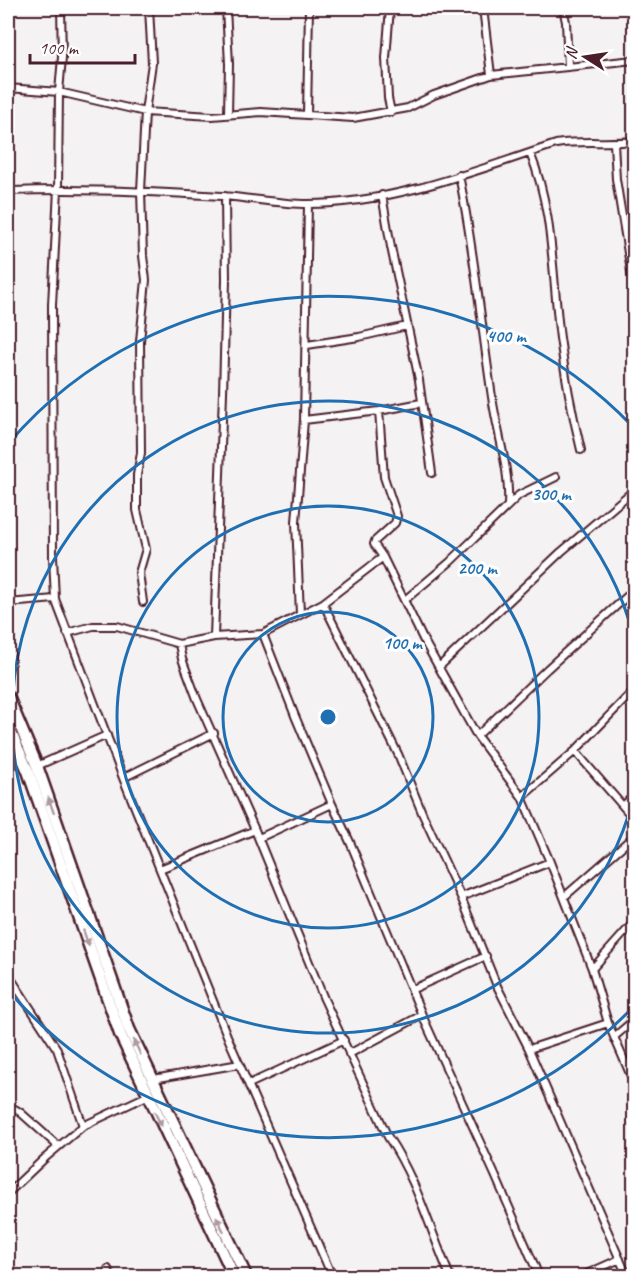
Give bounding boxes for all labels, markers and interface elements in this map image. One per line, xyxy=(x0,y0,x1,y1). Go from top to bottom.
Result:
scale bar xyxy=(30,27,135,65)
north arrow xyxy=(555,27,615,87)
text: 100 m xyxy=(39,37,80,59)
text: N xyxy=(560,44,583,61)
text: 400 m xyxy=(487,325,527,347)
text: 300 m xyxy=(532,483,572,505)
text: 200 m xyxy=(458,557,498,579)
text: 100 m xyxy=(383,632,423,654)
centre of rings xyxy=(318,707,338,727)
one-way arrow xyxy=(45,795,55,813)
one-way arrow xyxy=(82,929,91,947)
one-way arrow xyxy=(133,1039,142,1056)
one-way arrow xyxy=(154,1110,163,1127)
one-way arrow xyxy=(216,1215,225,1232)

